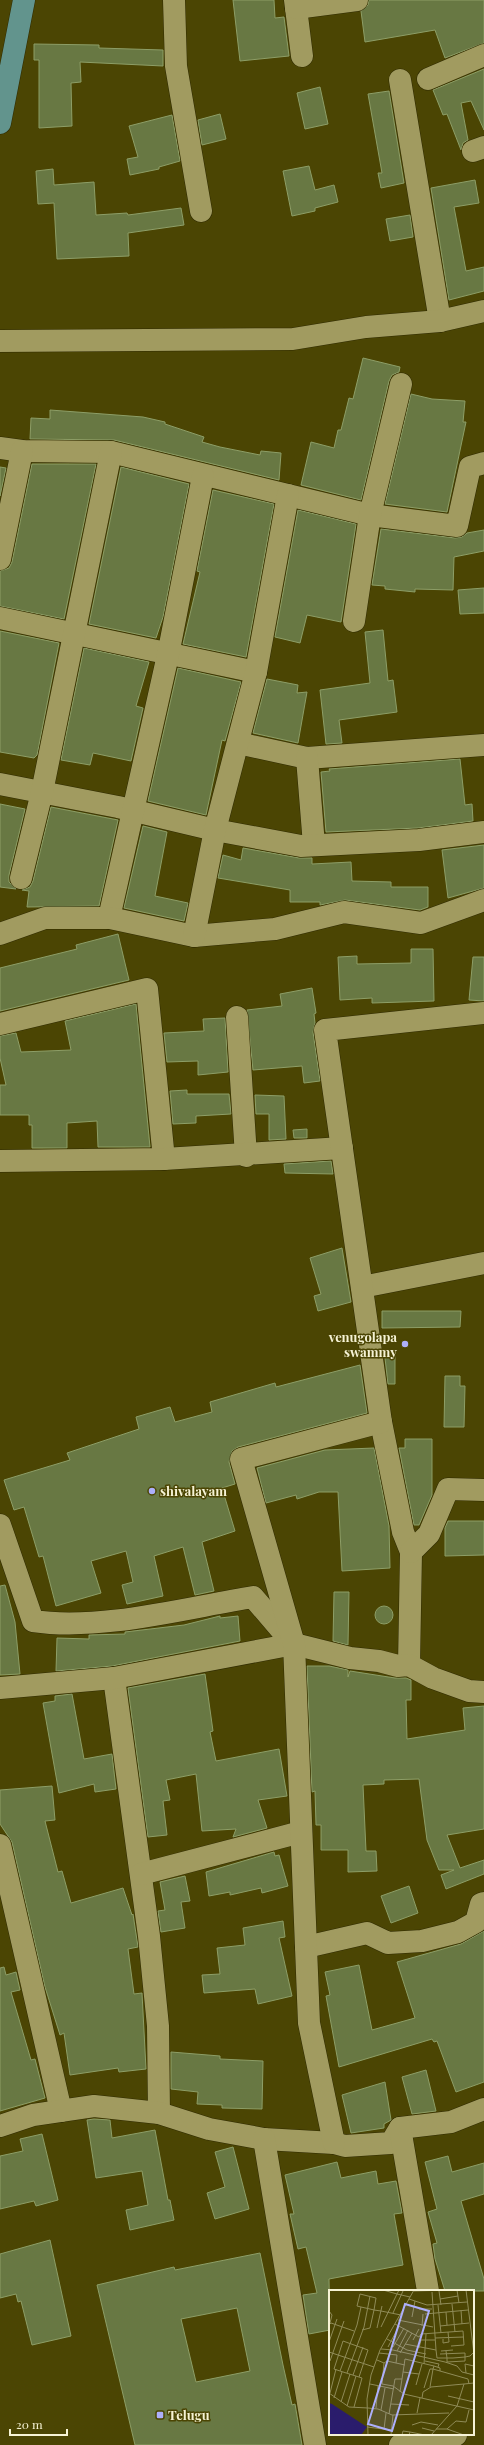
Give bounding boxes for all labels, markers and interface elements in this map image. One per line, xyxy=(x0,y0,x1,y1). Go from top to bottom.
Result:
place label: venugolapa swammy xyxy=(328,1328,397,1360)
marker: venugolapa swammy xyxy=(400,1339,410,1349)
place label: shivalayam xyxy=(160,1482,227,1499)
marker: shivalayam xyxy=(147,1486,157,1496)
inset map xyxy=(329,2290,474,2435)
place label: Telugu xyxy=(168,2406,210,2423)
marker: Telugu xyxy=(155,2410,165,2420)
scale bar xyxy=(10,2411,67,2437)
text: 20 m xyxy=(16,2416,43,2432)

